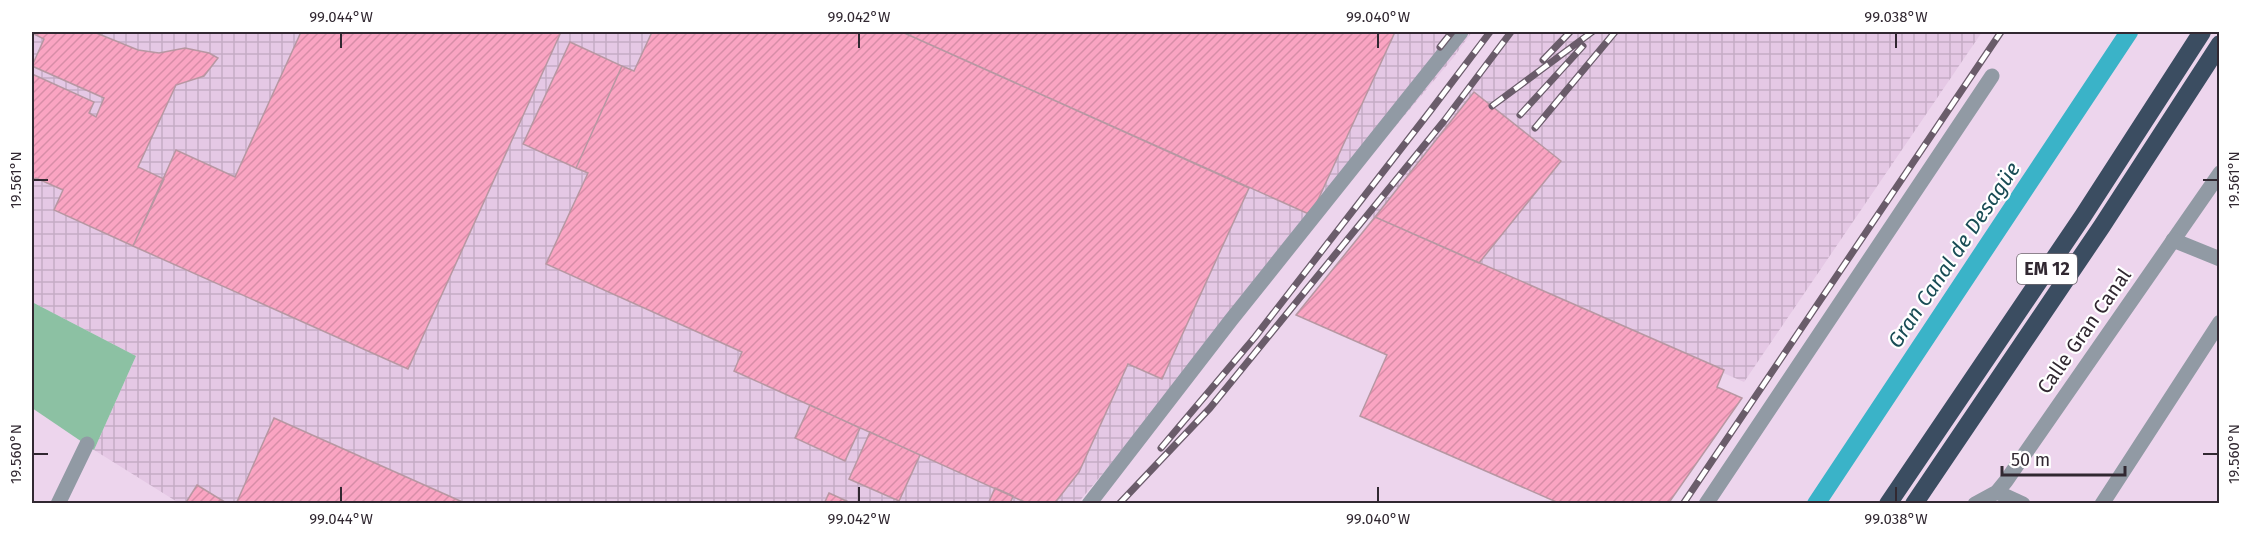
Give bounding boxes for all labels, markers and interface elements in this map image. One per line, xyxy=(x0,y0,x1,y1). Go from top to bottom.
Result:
text: 99.044°W xyxy=(309,8,373,26)
text: 99.042°W xyxy=(828,8,891,26)
text: 99.040°W xyxy=(1346,8,1411,26)
text: 99.038°W xyxy=(1864,8,1928,26)
text: 19.561°N xyxy=(7,151,25,209)
text: 19.561°N xyxy=(2225,151,2243,209)
water label: Gran Canal de Desagüe xyxy=(1882,157,2026,353)
road number: EM 12 xyxy=(2017,254,2077,284)
street label: Calle Gran Canal xyxy=(2032,264,2136,398)
text: 19.560°N xyxy=(7,424,25,484)
text: 19.560°N xyxy=(2225,424,2243,484)
scale bar xyxy=(2002,439,2125,477)
text: 50 m xyxy=(2011,449,2050,471)
text: 99.044°W xyxy=(309,510,373,528)
text: 99.042°W xyxy=(828,510,891,528)
text: 99.040°W xyxy=(1346,510,1411,528)
text: 99.038°W xyxy=(1864,510,1928,528)

